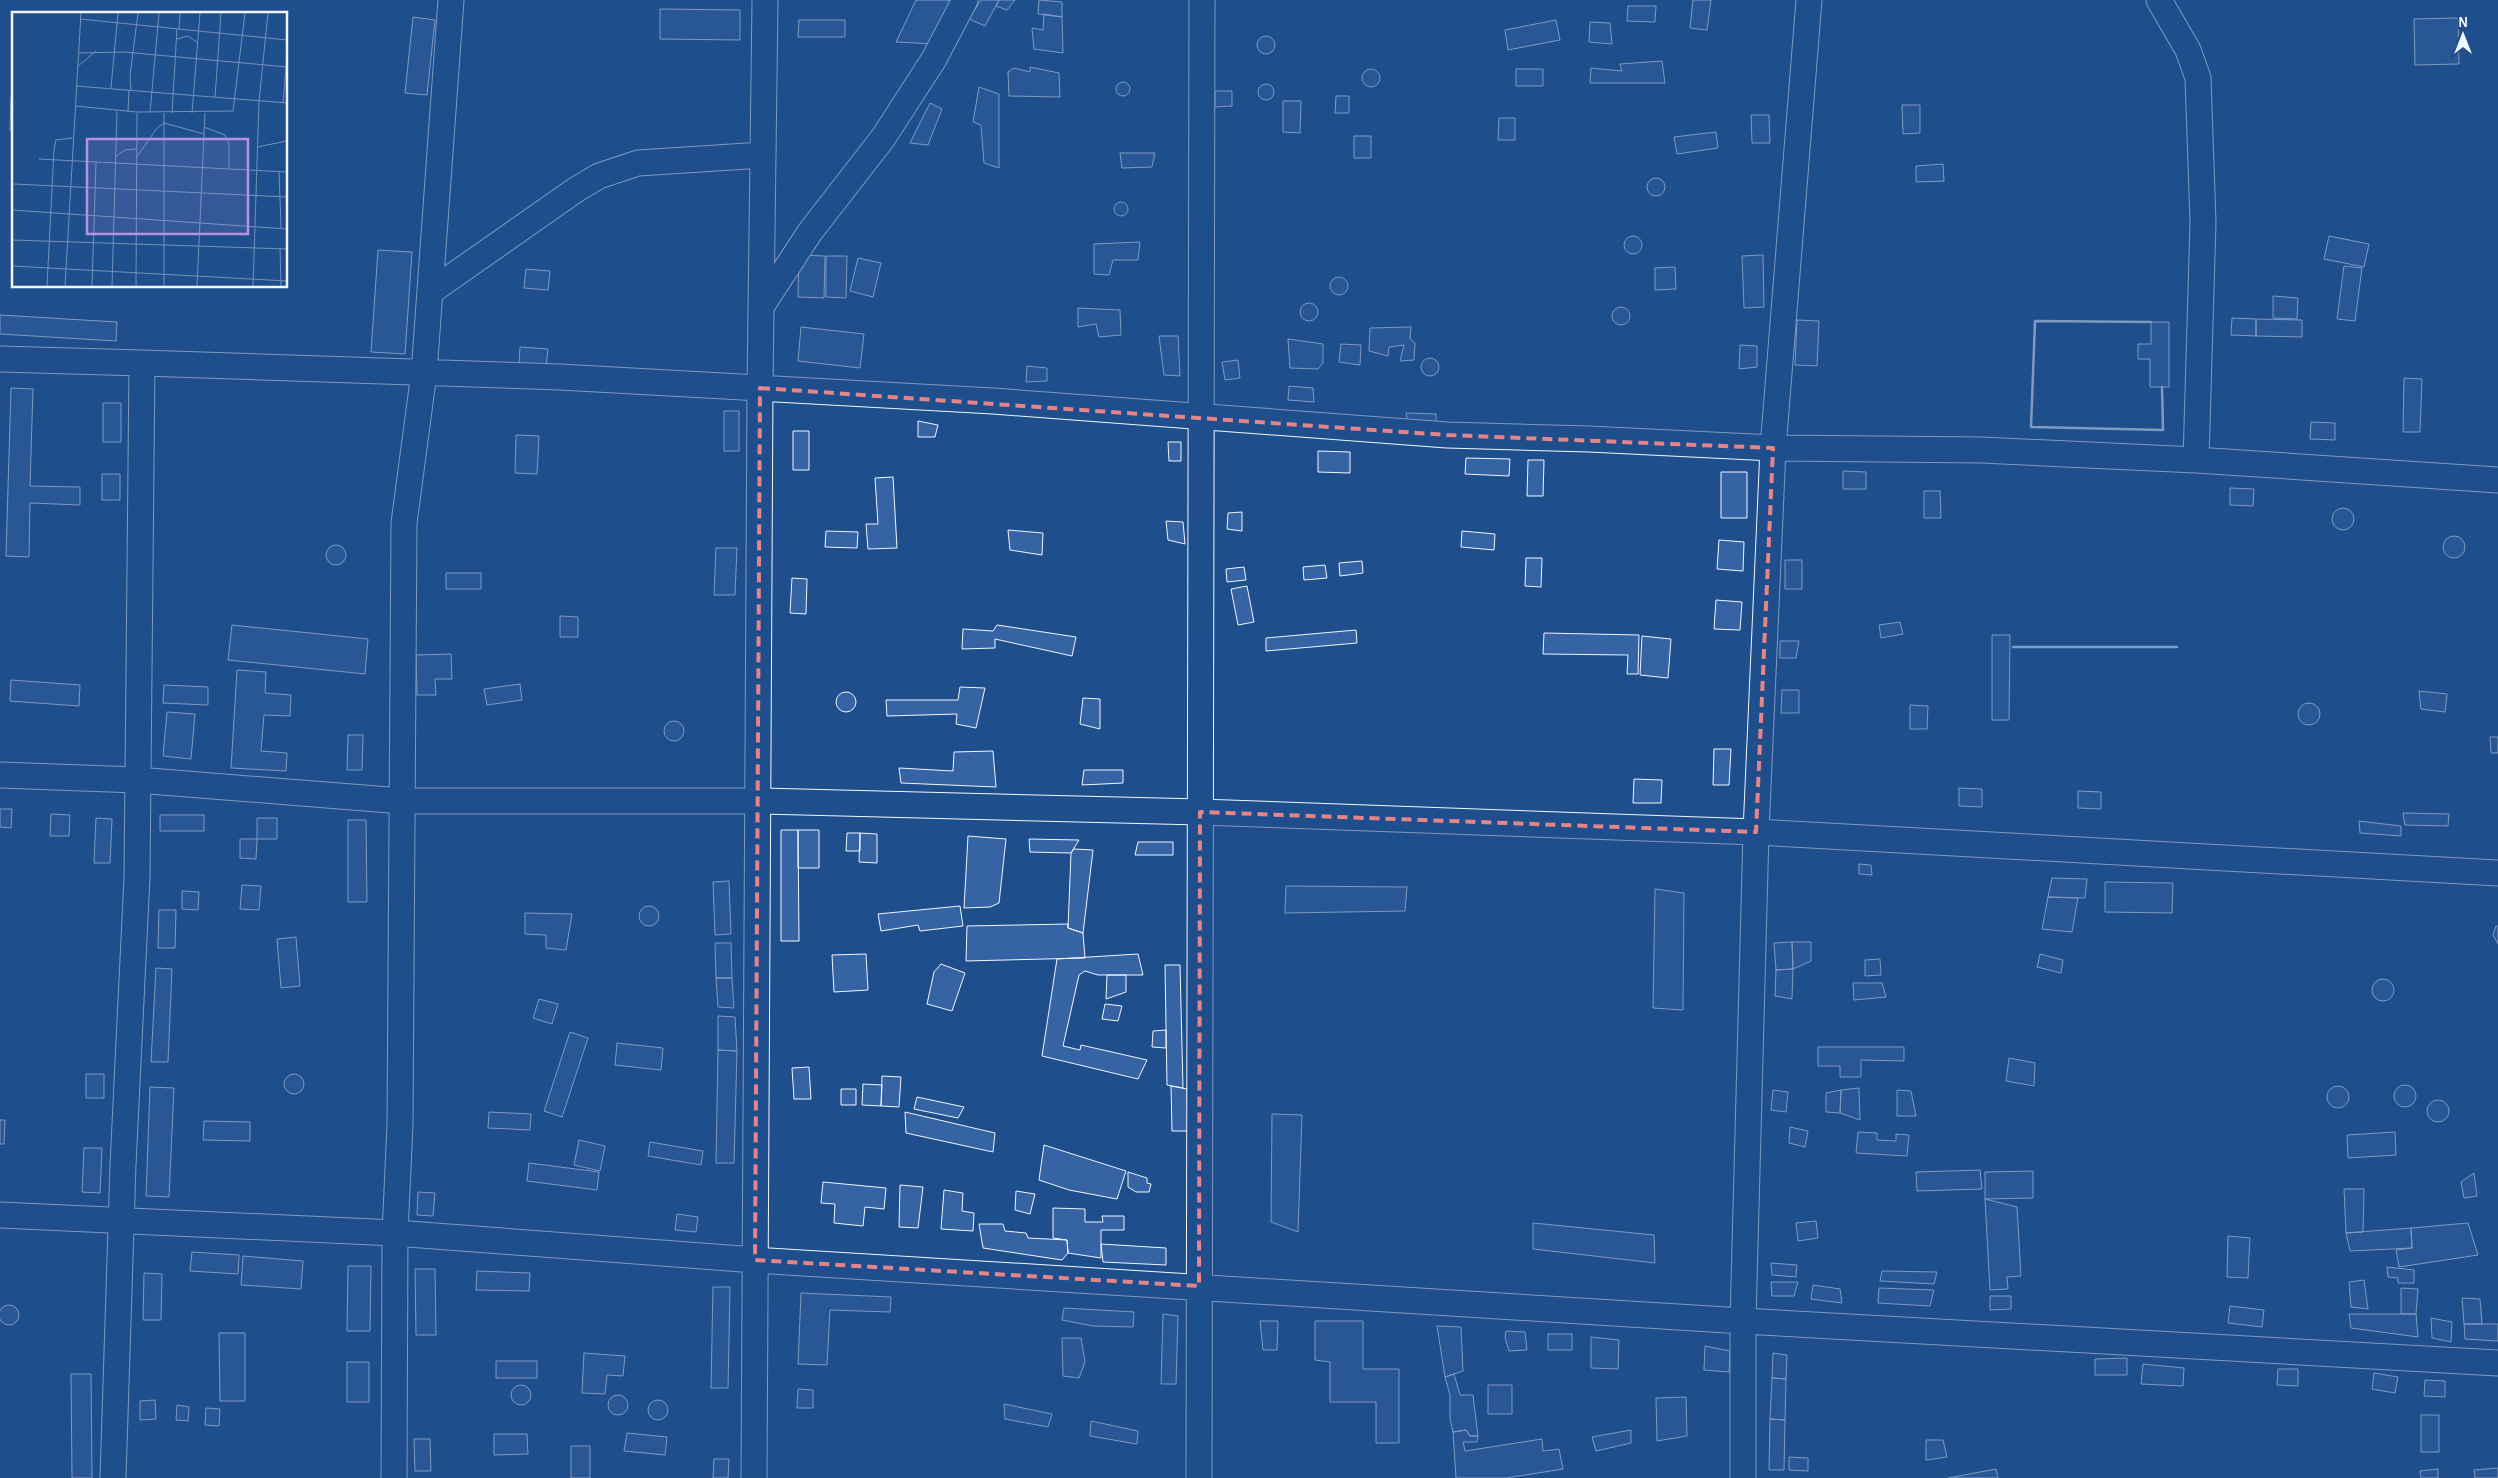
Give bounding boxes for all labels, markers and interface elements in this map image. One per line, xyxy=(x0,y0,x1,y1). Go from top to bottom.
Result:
north arrow xyxy=(2438,10,2488,60)
inset map xyxy=(12,12,288,288)
text: N xyxy=(2458,16,2468,30)

